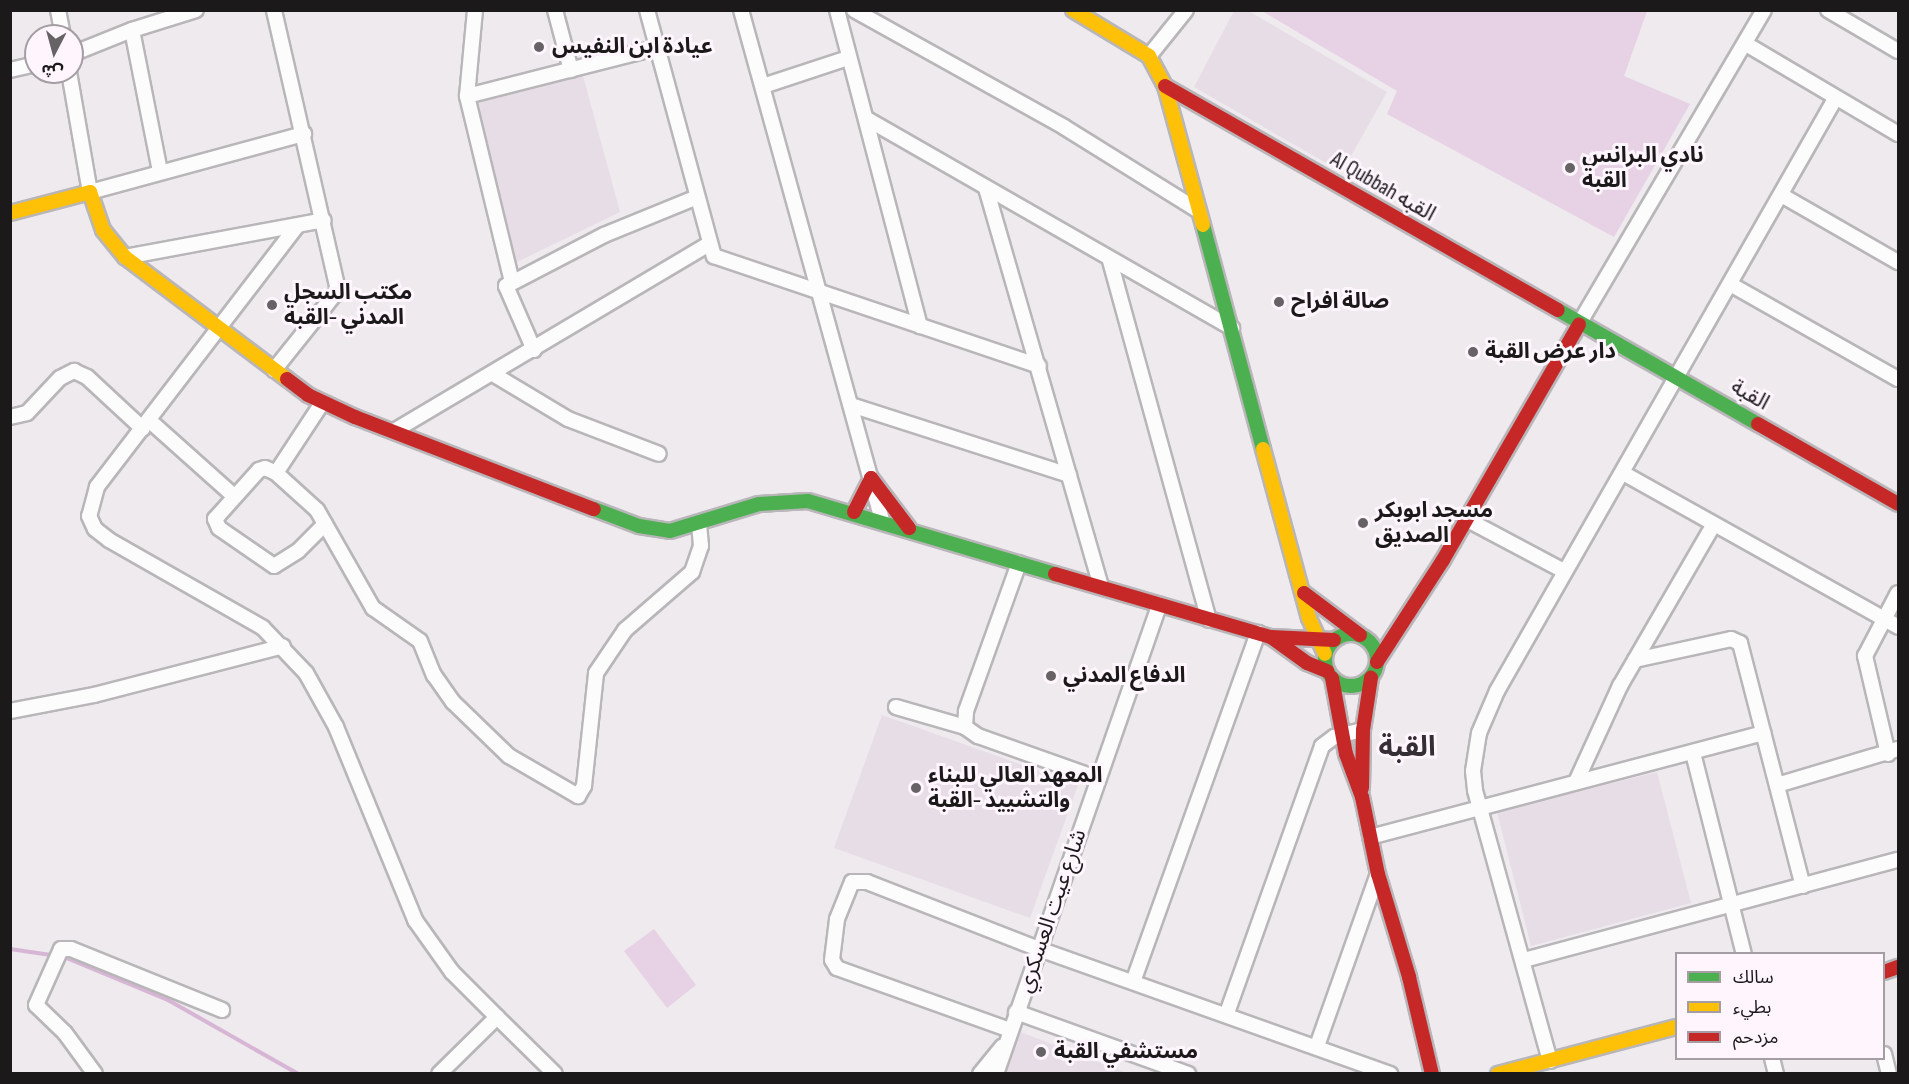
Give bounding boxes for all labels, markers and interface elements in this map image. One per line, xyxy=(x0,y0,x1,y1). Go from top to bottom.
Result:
north arrow xyxy=(24,24,84,84)
place label: عيادة ابن النفيس xyxy=(552,34,713,60)
marker: عيادة ابن النفيس xyxy=(530,38,548,56)
text: ش xyxy=(40,60,64,81)
place label: نادي البرانس القبة xyxy=(1582,142,1704,194)
street label: Al Qubbah القبه xyxy=(1326,146,1440,228)
marker: نادي البرانس القبة xyxy=(1563,161,1577,175)
place label: مكتب السجل المدني -القبة xyxy=(284,279,412,330)
place label: صالة افراح xyxy=(1291,289,1389,315)
marker: صالة افراح xyxy=(1272,295,1286,309)
marker: مكتب السجل المدني -القبة xyxy=(265,298,279,312)
place label: دار عرض القبة xyxy=(1485,339,1616,365)
marker: دار عرض القبة xyxy=(1466,345,1480,359)
street label: القبة xyxy=(1726,374,1774,416)
place label: مسجد ابوبكر الصديق xyxy=(1375,497,1493,548)
marker: مسجد ابوبكر الصديق xyxy=(1356,516,1370,530)
place label: الدفاع المدني xyxy=(1063,663,1186,689)
marker: الدفاع المدني xyxy=(1044,669,1058,683)
district label: القبة xyxy=(1378,731,1436,765)
place label: المعهد العالي للبناء والتشييد -القبة xyxy=(928,762,1103,813)
marker: المعهد العالي للبناء والتشييد -القبة xyxy=(909,781,923,795)
street label: شارع عيت العسكري xyxy=(1012,826,1092,996)
legend xyxy=(1675,952,1885,1060)
text: سالك xyxy=(1733,967,1774,988)
text: بطيء xyxy=(1733,997,1771,1018)
text: مزدحم xyxy=(1733,1027,1778,1048)
place label: مستشفي القبة xyxy=(1054,1039,1198,1065)
marker: مستشفي القبة xyxy=(1032,1043,1050,1061)

